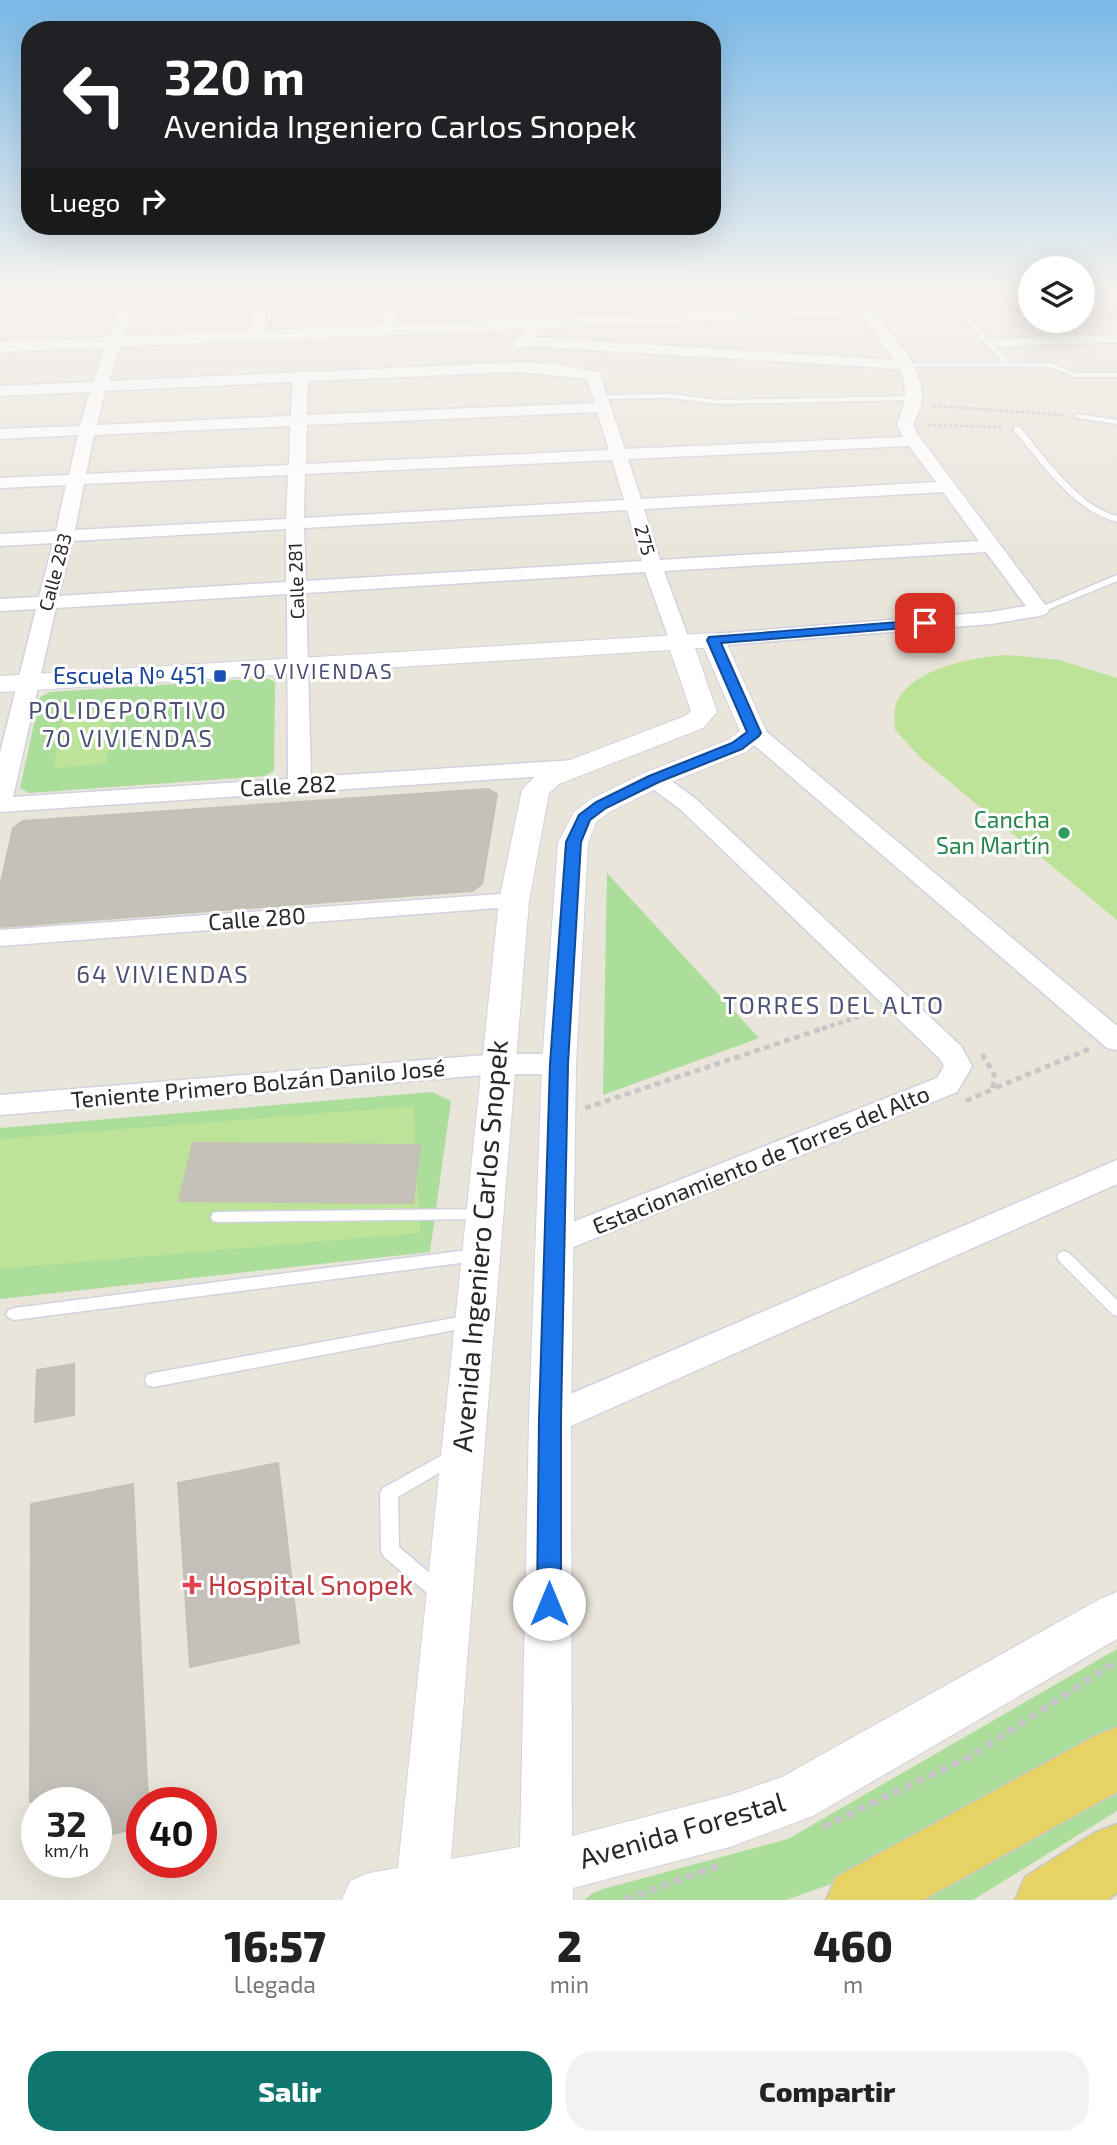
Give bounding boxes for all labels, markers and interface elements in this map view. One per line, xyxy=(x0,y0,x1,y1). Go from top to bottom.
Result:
text: 320 m xyxy=(164,46,305,105)
icon: left xyxy=(49,49,140,140)
text: Avenida Ingeniero Carlos Snopek xyxy=(164,106,637,144)
icon: right xyxy=(134,182,172,220)
text: Luego xyxy=(49,186,120,217)
map controls xyxy=(1018,256,1095,333)
button: layers xyxy=(1018,256,1095,333)
street label: 275 xyxy=(630,522,661,558)
street label: Calle 283 xyxy=(33,530,76,613)
street label: Calle 281 xyxy=(283,542,308,620)
pin xyxy=(895,593,955,653)
icon: arrive xyxy=(906,604,944,642)
district label: 70 VIVIENDAS xyxy=(240,658,394,683)
place label: Escuela Nº 451 xyxy=(53,661,206,689)
marker: Escuela Nº 451 xyxy=(212,668,228,684)
district label: POLIDEPORTIVO 70 VIVIENDAS xyxy=(28,695,228,752)
street label: Calle 282 xyxy=(239,768,337,802)
place label: Cancha San Martín xyxy=(936,805,1050,859)
marker: Cancha San Martín xyxy=(1056,825,1072,841)
street label: Calle 280 xyxy=(207,901,307,935)
district label: 64 VIVIENDAS xyxy=(76,959,250,988)
district label: TORRES DEL ALTO xyxy=(723,990,945,1019)
street label: Avenida Ingeniero Carlos Snopek xyxy=(444,1038,514,1453)
street label: Teniente Primero Bolzán Danilo José xyxy=(70,1053,446,1113)
street label: Estacionamiento de Torres del Alto xyxy=(588,1078,933,1240)
place label: Hospital Snopek xyxy=(208,1567,413,1601)
position arrow xyxy=(512,1567,586,1641)
marker: Hospital Snopek xyxy=(182,1575,202,1595)
street label: Avenida Forestal xyxy=(575,1783,789,1875)
speed limit sign: 40 xyxy=(126,1787,217,1878)
text: 32 xyxy=(46,1802,87,1844)
text: km/h xyxy=(44,1839,89,1861)
text: 16:57 xyxy=(224,1920,326,1970)
text: 2 xyxy=(557,1920,582,1970)
text: 460 xyxy=(813,1920,893,1970)
text: Llegada xyxy=(234,1970,316,1998)
text: min xyxy=(550,1970,589,1998)
text: m xyxy=(843,1970,863,1998)
button: Salir xyxy=(28,2051,552,2131)
button: Compartir xyxy=(566,2051,1089,2131)

